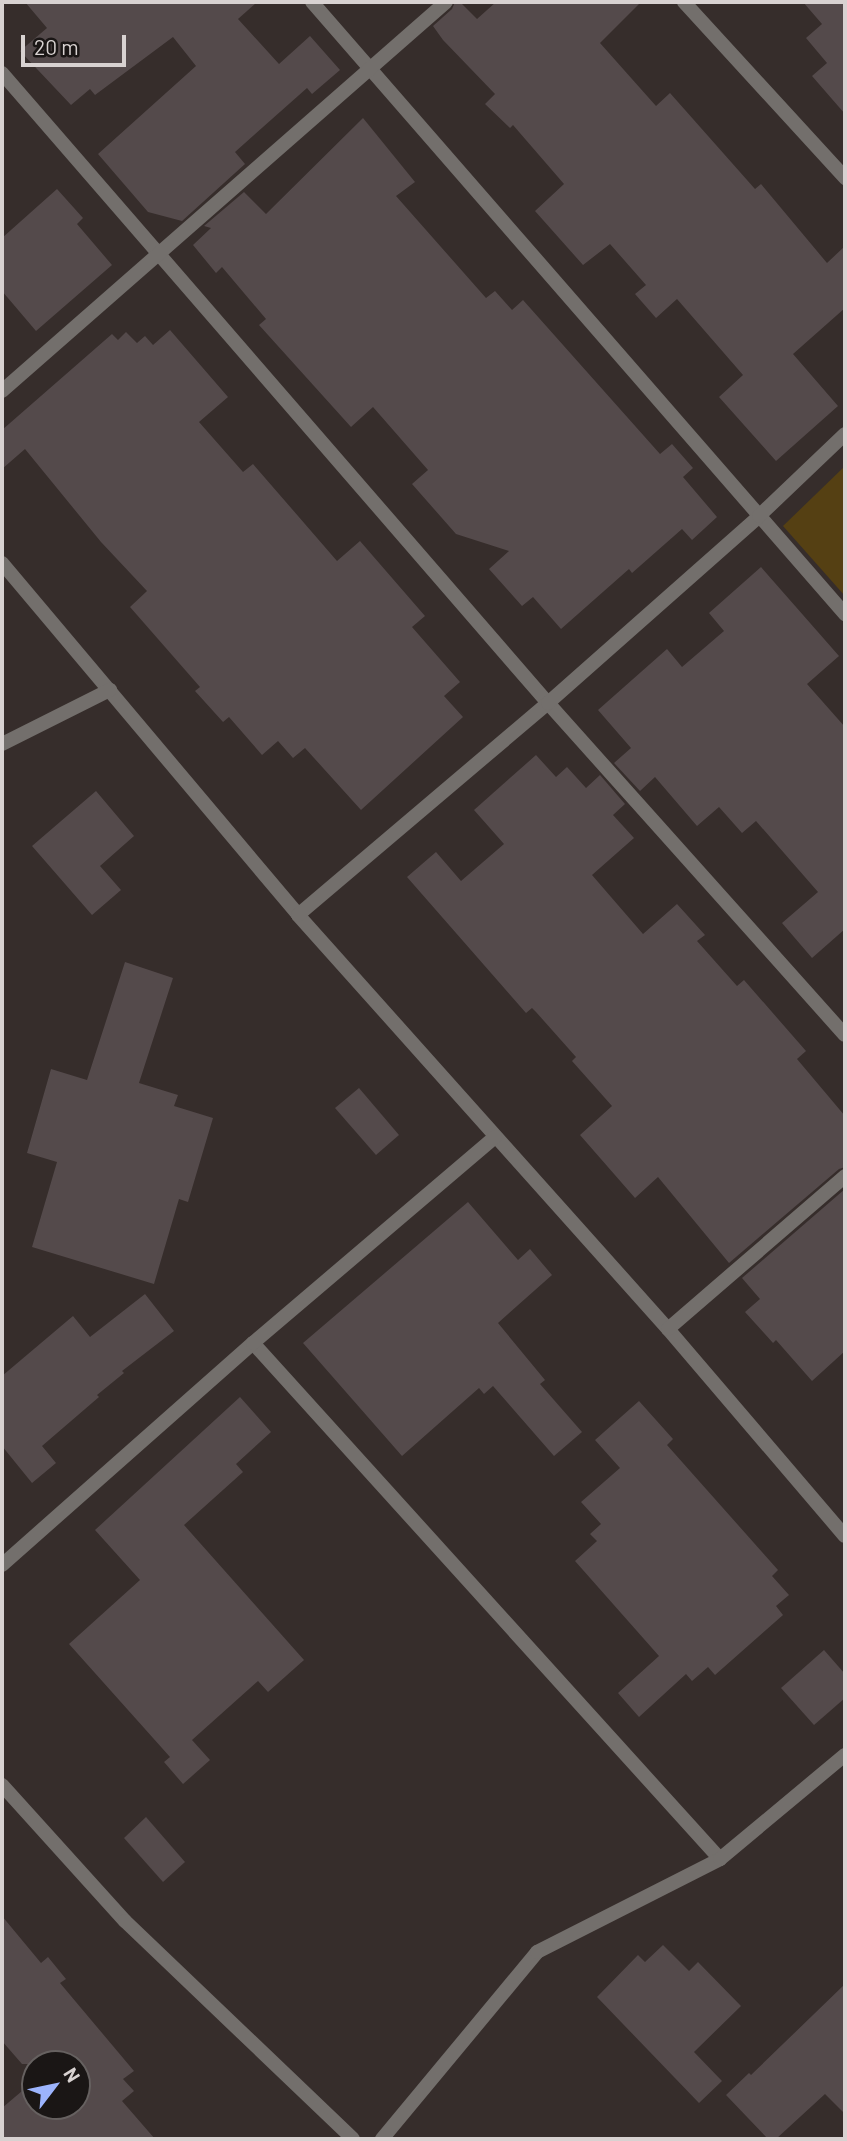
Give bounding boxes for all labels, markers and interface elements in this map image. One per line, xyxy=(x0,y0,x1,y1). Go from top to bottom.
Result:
scale bar xyxy=(24,21,130,65)
text: 20 m xyxy=(34,34,79,59)
north arrow xyxy=(21,2050,91,2120)
text: N xyxy=(59,2063,86,2086)

